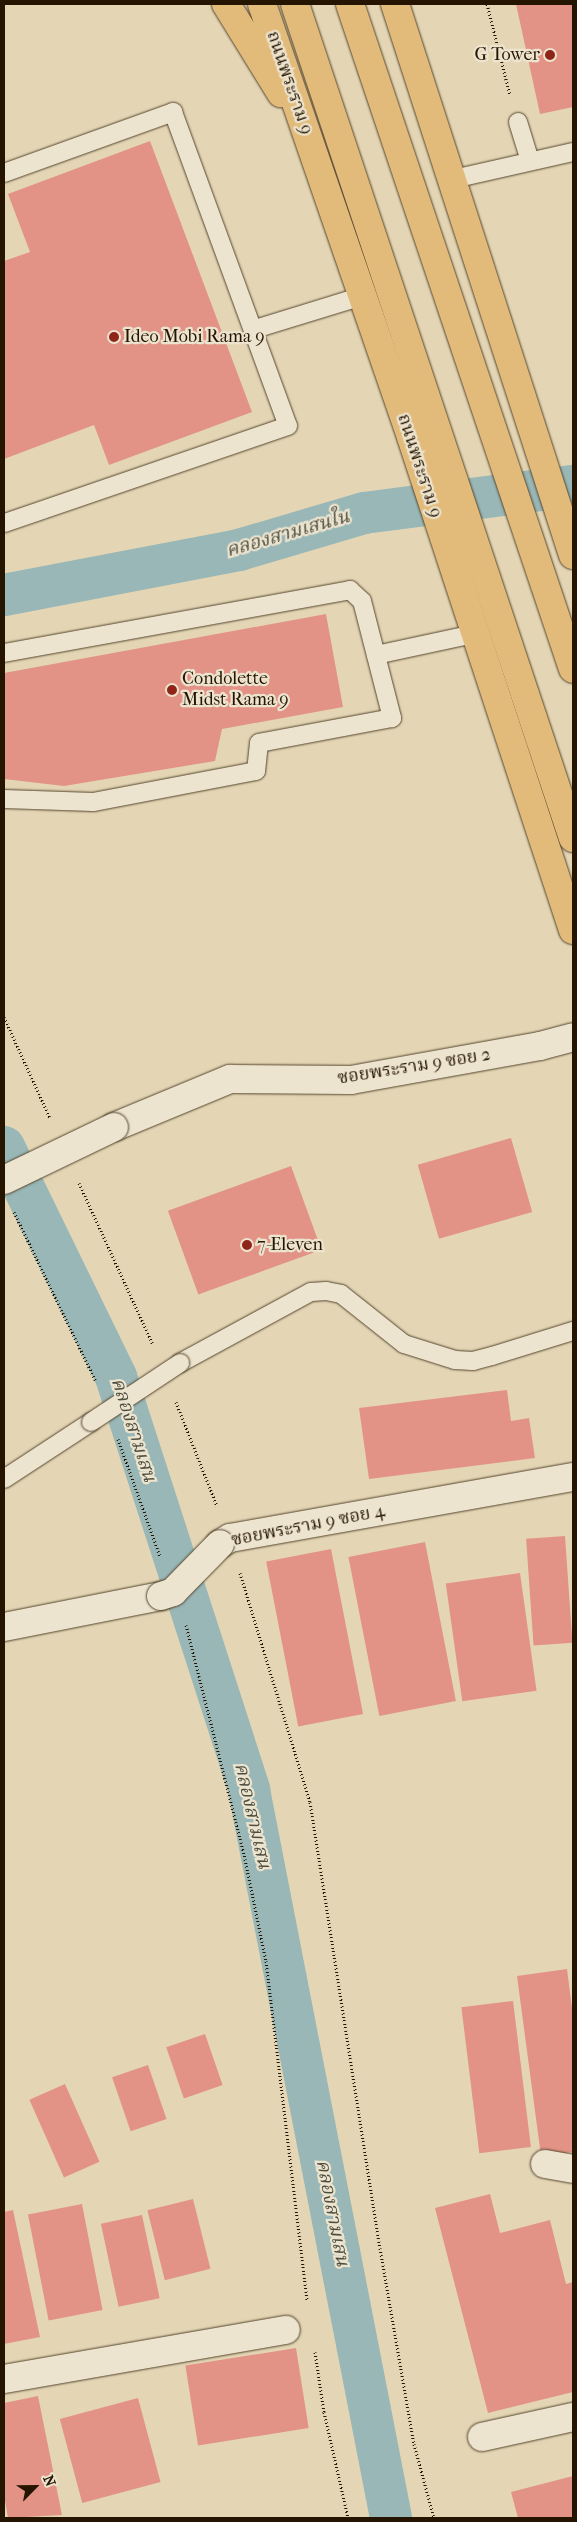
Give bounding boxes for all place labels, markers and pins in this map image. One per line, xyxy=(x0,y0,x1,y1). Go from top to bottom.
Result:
place label: G Tower xyxy=(475,44,540,66)
marker: G Tower xyxy=(544,49,556,61)
place label: Ideo Mobi Rama 9 xyxy=(124,326,265,348)
marker: Ideo Mobi Rama 9 xyxy=(108,331,120,343)
place label: Condolette Midst Rama 9 xyxy=(182,669,289,712)
marker: Condolette Midst Rama 9 xyxy=(166,684,178,696)
place label: 7-Eleven xyxy=(257,1234,323,1256)
marker: 7-Eleven xyxy=(241,1239,253,1251)

